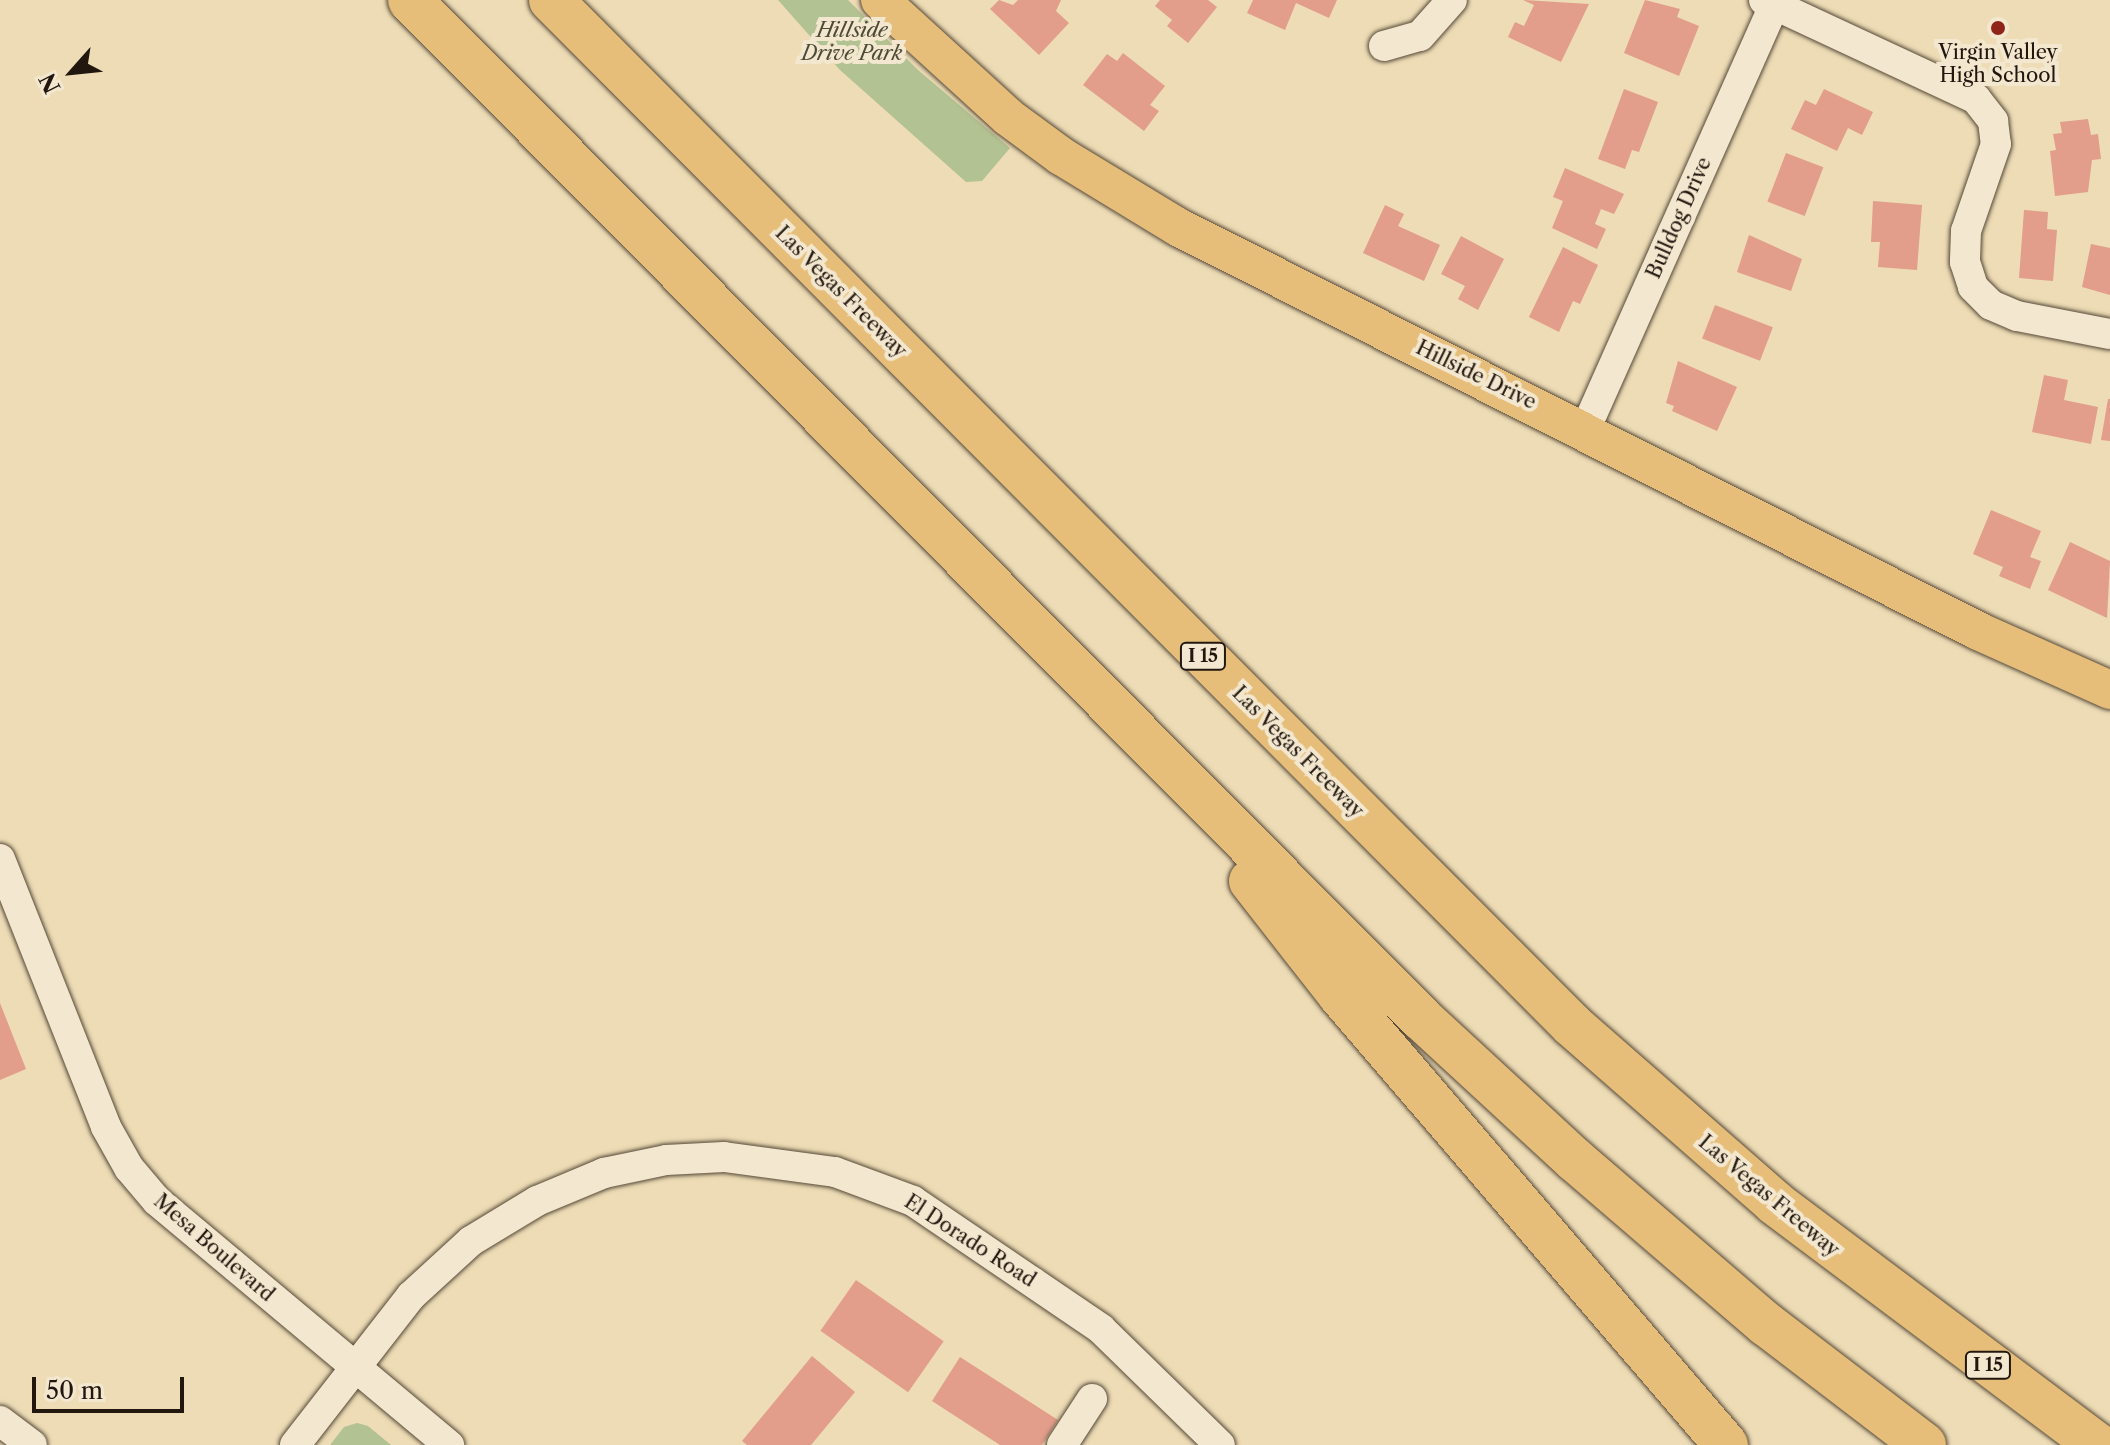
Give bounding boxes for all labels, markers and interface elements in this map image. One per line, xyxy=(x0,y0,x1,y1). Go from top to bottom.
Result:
park label: Hillside Drive Park xyxy=(802,19,902,66)
marker: Virgin Valley High School xyxy=(1989,19,2007,37)
north arrow xyxy=(32,32,112,112)
place label: Virgin Valley High School xyxy=(1938,40,2058,87)
text: N xyxy=(34,68,67,98)
street label: Bulldog Drive xyxy=(1642,154,1716,282)
street label: Las Vegas Freeway xyxy=(770,221,912,363)
street label: Hillside Drive xyxy=(1412,336,1540,414)
road number: I 15 xyxy=(1179,642,1227,670)
street label: Las Vegas Freeway xyxy=(1227,681,1369,823)
street label: Las Vegas Freeway xyxy=(1694,1130,1844,1262)
street label: Mesa Boulevard xyxy=(149,1189,279,1307)
street label: El Dorado Road xyxy=(900,1190,1040,1292)
road number: I 15 xyxy=(1964,1351,2012,1379)
scale bar xyxy=(36,1361,188,1411)
text: 50 m xyxy=(46,1376,103,1405)

